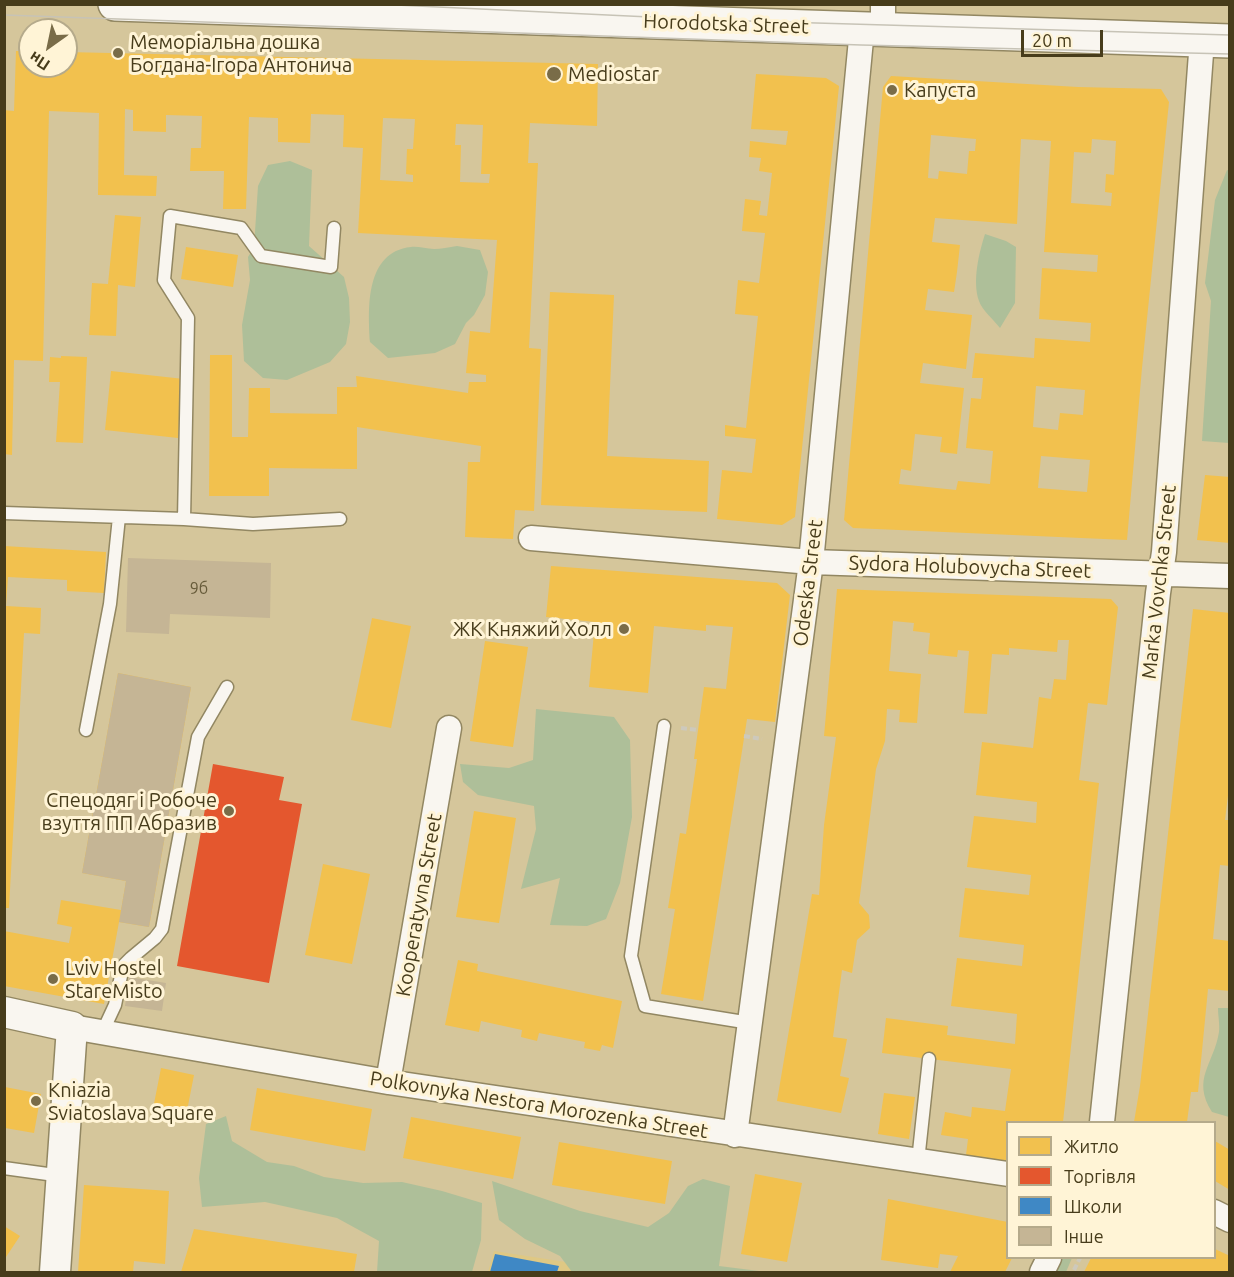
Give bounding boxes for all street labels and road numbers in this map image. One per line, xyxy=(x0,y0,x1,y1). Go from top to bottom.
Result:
street label: Horodotska Street xyxy=(643,9,809,39)
street label: Marka Vovchka Street xyxy=(1137,484,1181,680)
street label: Odeska Street xyxy=(788,518,828,648)
street label: Sydora Holubovycha Street xyxy=(848,551,1092,583)
street label: Kooperatyvna Street xyxy=(391,812,447,998)
street label: Polkovnyka Nestora Morozenka Street xyxy=(368,1066,710,1144)

